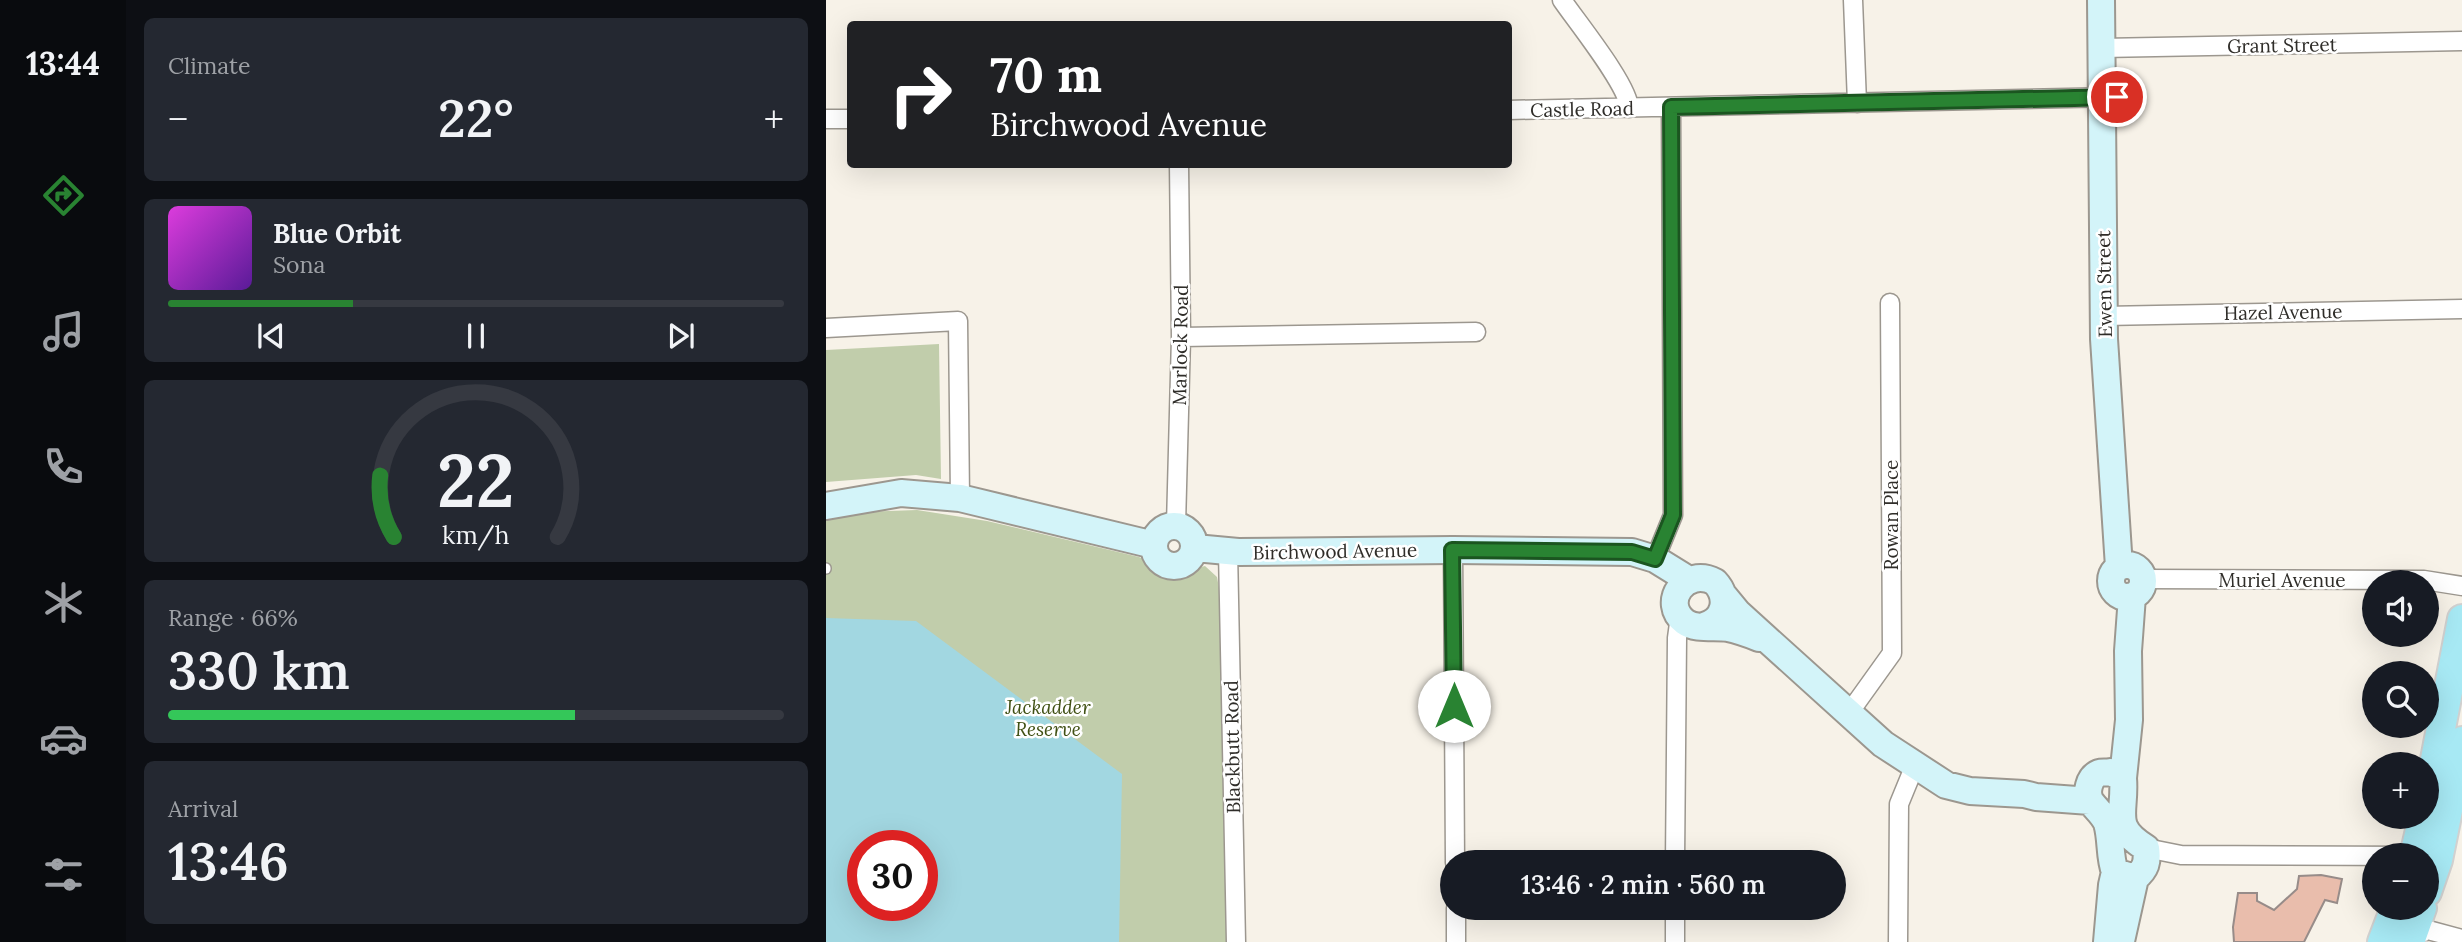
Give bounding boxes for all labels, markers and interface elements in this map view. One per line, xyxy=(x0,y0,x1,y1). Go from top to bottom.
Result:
street label: Grant Street xyxy=(2227,32,2338,58)
text: 13:44 xyxy=(26,43,100,84)
text: 70 m xyxy=(990,43,1102,105)
icon: right xyxy=(875,49,966,140)
text: Climate xyxy=(168,51,250,80)
pin xyxy=(2087,67,2147,127)
icon: arrive xyxy=(2098,78,2136,116)
text: 22° xyxy=(438,85,514,151)
text: − xyxy=(168,95,188,143)
text: + xyxy=(764,95,784,143)
street label: Castle Road xyxy=(1530,96,1634,122)
text: Birchwood Avenue xyxy=(990,104,1267,145)
icon: directions xyxy=(39,171,88,220)
text: Blue Orbit xyxy=(273,217,401,250)
street label: Ewen Street xyxy=(2091,229,2117,338)
text: Sona xyxy=(273,250,325,279)
street label: Marlock Road xyxy=(1167,284,1193,406)
street label: Hazel Avenue xyxy=(2223,299,2343,325)
icon: music xyxy=(39,307,88,356)
icon: previous xyxy=(252,317,290,355)
icon: pause xyxy=(457,317,495,355)
icon: next xyxy=(662,317,700,355)
text: 22 xyxy=(437,434,515,527)
icon: phone xyxy=(39,442,88,491)
street label: Rowan Place xyxy=(1879,460,1903,570)
text: km/h xyxy=(442,519,510,551)
street label: Birchwood Avenue xyxy=(1253,538,1417,564)
street label: Muriel Avenue xyxy=(2218,568,2346,592)
map controls xyxy=(2362,570,2439,920)
button: sound xyxy=(2362,570,2439,647)
icon: climate xyxy=(39,578,88,627)
text: Range · 66% xyxy=(168,603,298,632)
text: 330 km xyxy=(168,637,350,703)
button: search xyxy=(2362,661,2439,738)
position arrow xyxy=(1417,669,1491,743)
street label: Blackbutt Road xyxy=(1219,680,1245,814)
park label: Jackadder Reserve xyxy=(1004,695,1091,741)
icon: car xyxy=(39,714,88,763)
button: + xyxy=(2362,752,2439,829)
text: Arrival xyxy=(168,794,238,823)
text: 13:46 xyxy=(168,828,289,894)
speed limit sign: 30 xyxy=(847,830,938,921)
button: − xyxy=(2362,843,2439,920)
icon: filters xyxy=(39,850,88,899)
text: 13:46 · 2 min · 560 m xyxy=(1521,868,1765,901)

